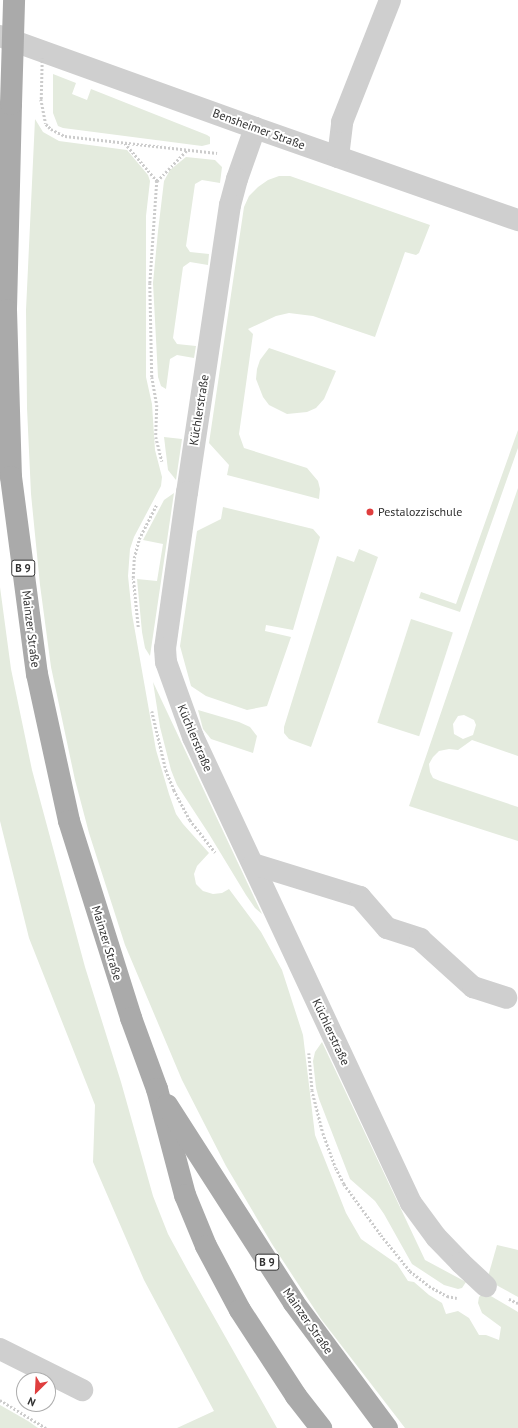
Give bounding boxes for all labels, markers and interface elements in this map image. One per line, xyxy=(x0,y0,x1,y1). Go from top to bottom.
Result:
street label: Bensheimer Straße xyxy=(211,106,307,152)
street label: Küchlerstraße xyxy=(186,373,212,447)
place label: Pestalozzischule xyxy=(378,505,462,519)
marker: Pestalozzischule xyxy=(365,507,375,517)
road number: B 9 xyxy=(11,559,35,577)
street label: Mainzer Straße xyxy=(19,590,43,668)
street label: Küchlerstraße xyxy=(174,702,216,774)
street label: Mainzer Straße xyxy=(89,904,125,982)
street label: Küchlerstraße xyxy=(309,996,353,1068)
road number: B 9 xyxy=(255,1253,279,1271)
street label: Mainzer Straße xyxy=(280,1285,336,1357)
north arrow xyxy=(16,1372,56,1412)
text: N xyxy=(25,1394,38,1410)

